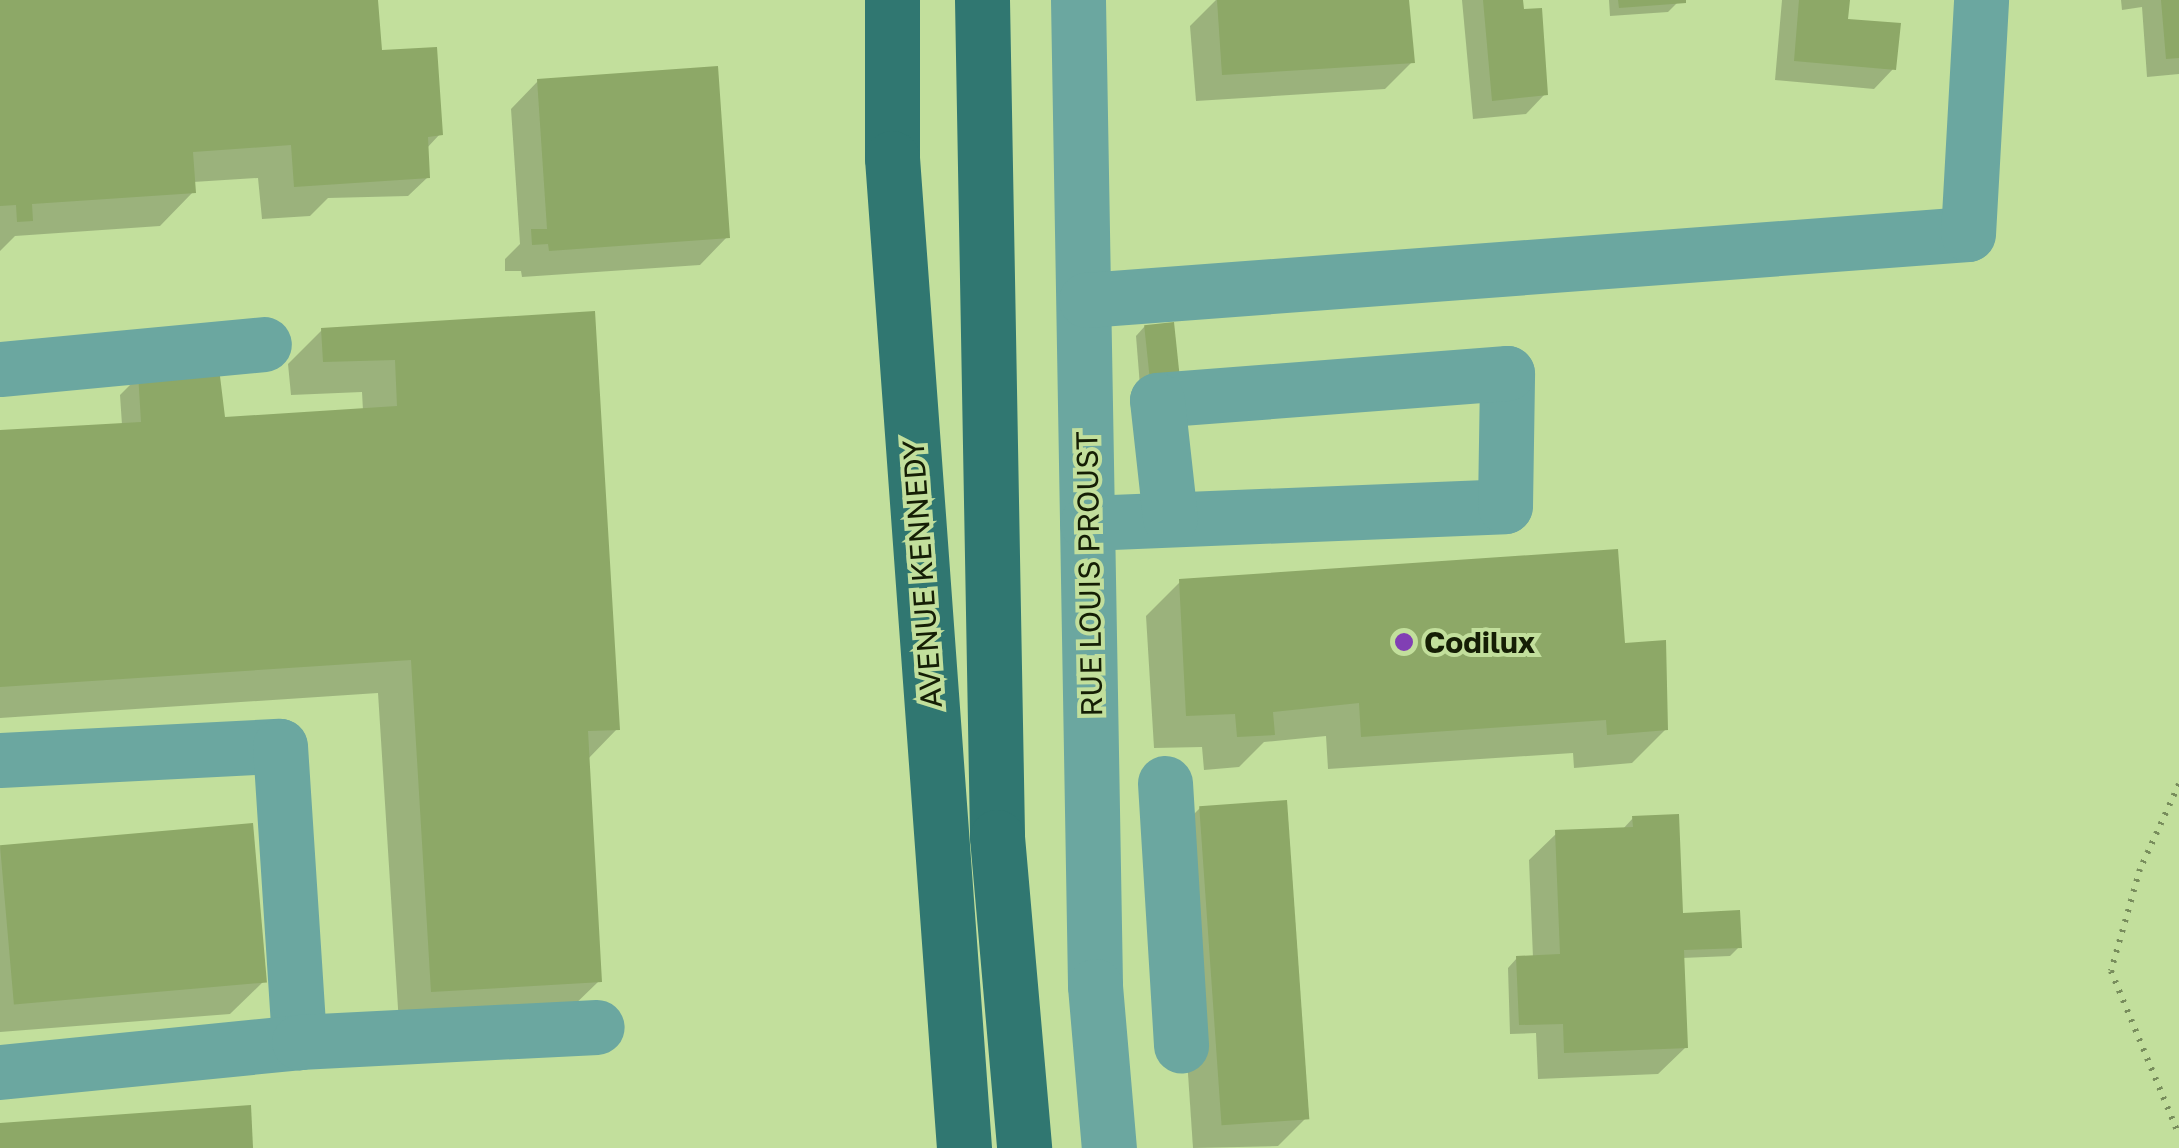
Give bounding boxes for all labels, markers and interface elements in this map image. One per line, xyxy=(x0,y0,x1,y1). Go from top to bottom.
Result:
street label: RUE LOUIS PROUST xyxy=(1069,431,1109,717)
street label: AVENUE KENNEDY xyxy=(895,439,949,709)
place label: Codilux xyxy=(1424,624,1535,660)
marker: Codilux xyxy=(1393,631,1415,653)

